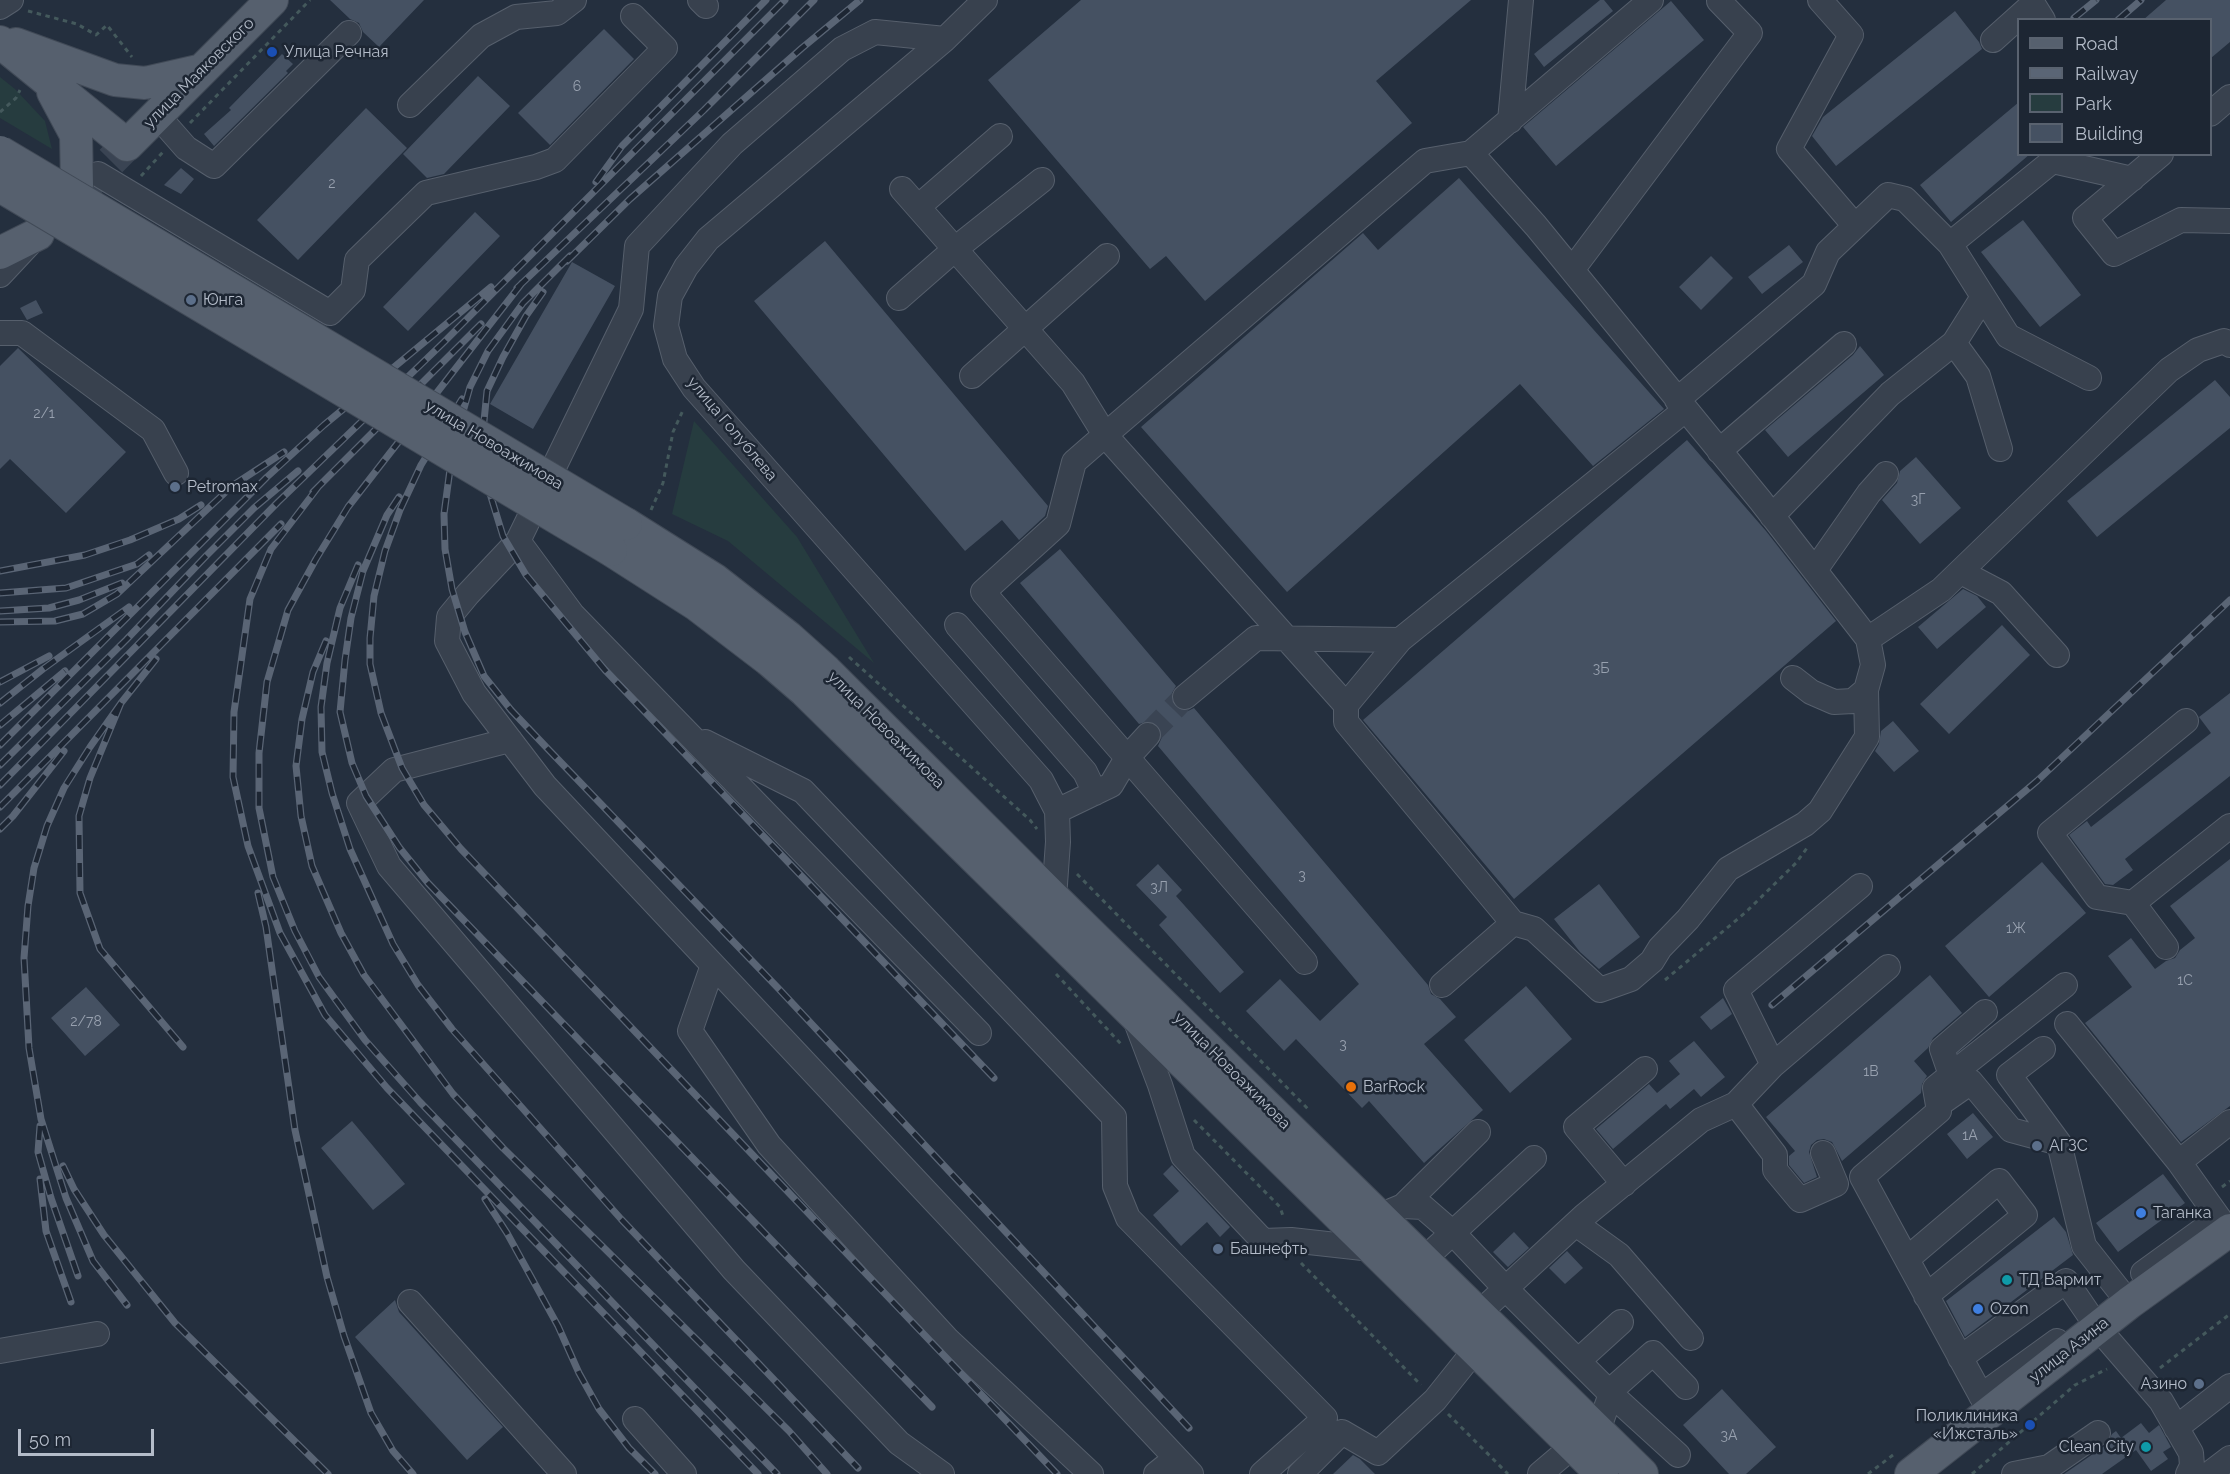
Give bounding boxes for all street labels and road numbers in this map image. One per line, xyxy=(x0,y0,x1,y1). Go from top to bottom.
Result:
street label: улица Маяковского xyxy=(140,14,258,132)
street label: улица Голублева xyxy=(683,373,781,485)
street label: улица Новоажимова xyxy=(422,396,566,494)
street label: улица Новоажимова xyxy=(824,668,948,792)
street label: улица Новоажимова xyxy=(1170,1009,1294,1133)
street label: улица Азина xyxy=(2026,1313,2112,1387)

